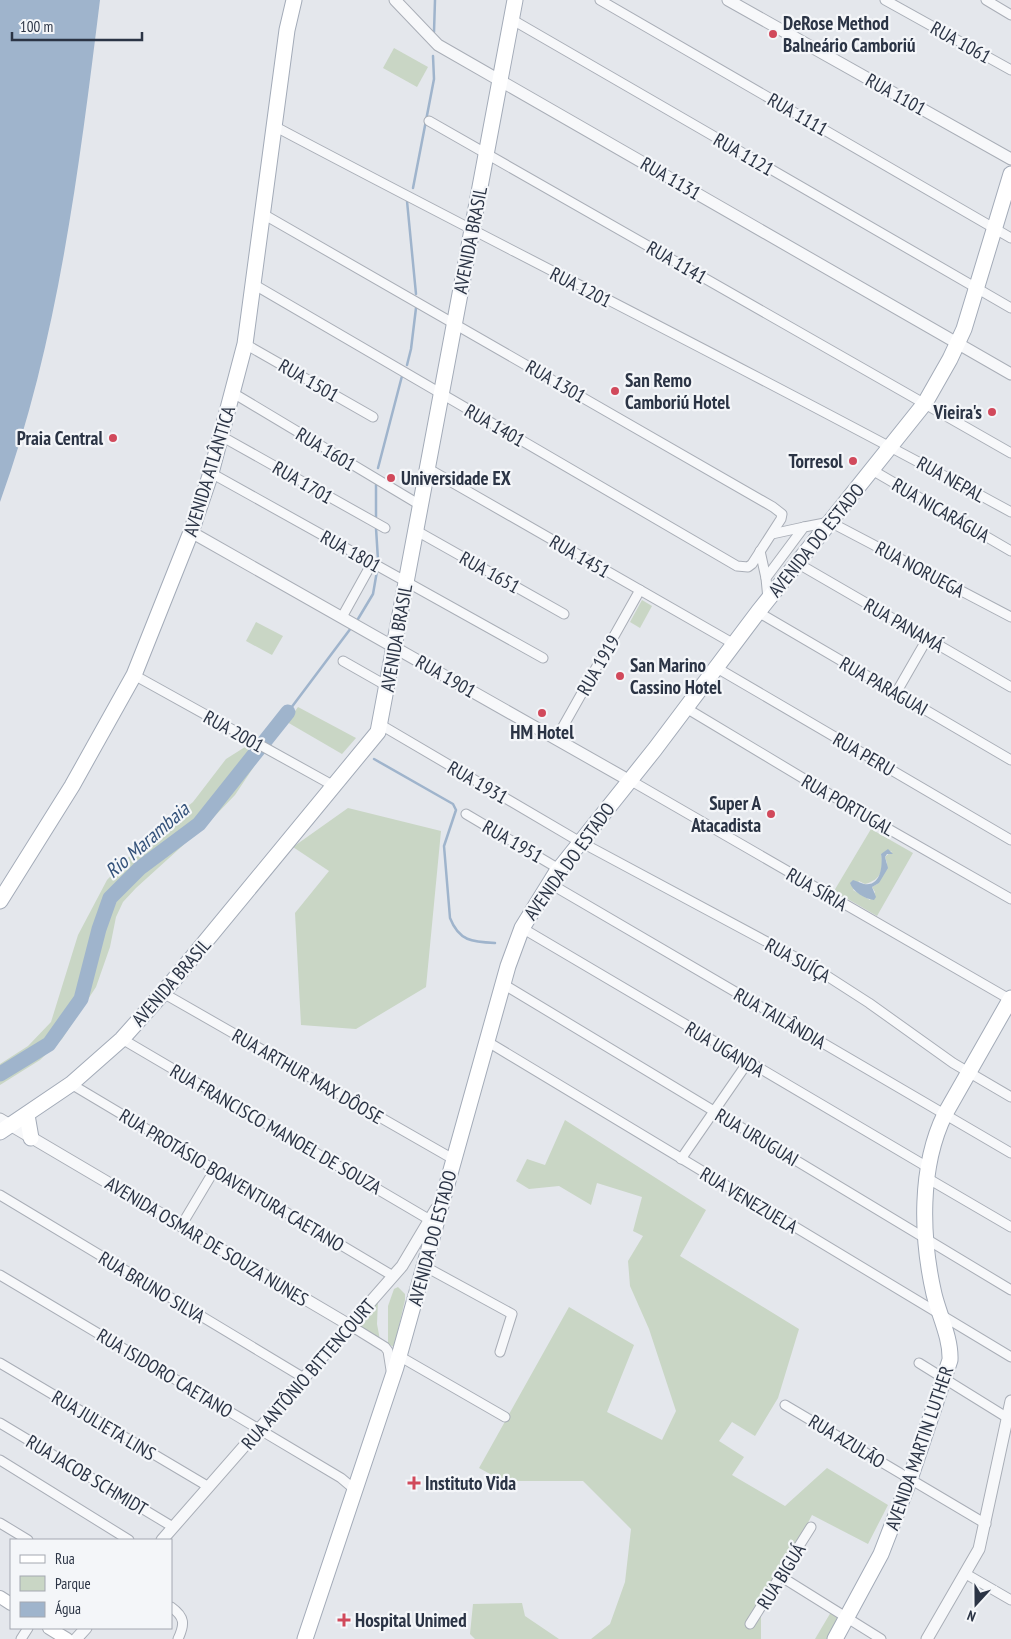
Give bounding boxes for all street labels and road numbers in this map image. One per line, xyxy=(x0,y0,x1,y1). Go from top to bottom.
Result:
street label: RUA 1061 xyxy=(926,16,996,68)
street label: RUA 1101 xyxy=(861,68,931,120)
street label: RUA 1111 xyxy=(764,87,832,141)
street label: RUA 1121 xyxy=(710,127,778,181)
street label: RUA 1131 xyxy=(637,151,705,205)
street label: AVENIDA BRASIL xyxy=(448,184,492,296)
street label: RUA 1141 xyxy=(643,235,711,289)
street label: RUA 1201 xyxy=(546,261,616,313)
street label: RUA 1501 xyxy=(275,353,343,407)
street label: RUA 1301 xyxy=(522,354,590,408)
street label: RUA 1401 xyxy=(461,398,529,452)
street label: AVENIDA ATLÂNTICA xyxy=(178,403,240,539)
street label: RUA 1601 xyxy=(292,422,360,476)
street label: RUA NEPAL xyxy=(913,451,989,508)
street label: RUA 1701 xyxy=(269,455,337,509)
street label: RUA NICARÁGUA xyxy=(888,472,994,548)
street label: AVENIDA DO ESTADO xyxy=(763,478,869,602)
street label: RUA 1801 xyxy=(316,525,386,577)
street label: RUA 1451 xyxy=(546,529,614,583)
street label: RUA NORUEGA xyxy=(871,535,969,603)
street label: RUA 1651 xyxy=(455,546,525,598)
street label: AVENIDA BRASIL xyxy=(375,582,417,694)
street label: RUA PANAMÁ xyxy=(860,593,948,657)
street label: RUA 1919 xyxy=(571,631,625,699)
street label: RUA 1901 xyxy=(412,649,480,703)
street label: RUA PARAGUAI xyxy=(836,651,932,721)
street label: RUA 2001 xyxy=(199,705,269,757)
street label: RUA PERU xyxy=(829,727,899,781)
street label: RUA 1931 xyxy=(444,755,512,809)
street label: RUA PORTUGAL xyxy=(797,769,899,841)
street label: AVENIDA DO ESTADO xyxy=(518,798,620,924)
street label: RUA 1951 xyxy=(479,814,547,868)
street label: RUA SÍRIA xyxy=(782,862,852,916)
street label: RUA SUÍÇA xyxy=(761,932,835,988)
street label: AVENIDA BRASIL xyxy=(126,933,216,1031)
street label: RUA TAILÂNDIA xyxy=(730,982,830,1054)
street label: RUA UGANDA xyxy=(681,1016,769,1082)
street label: RUA ARTHUR MAX DÔOSE xyxy=(228,1023,388,1129)
street label: RUA FRANCISCO MANOEL DE SOUZA xyxy=(166,1059,386,1199)
street label: RUA PROTÁSIO BOAVENTURA CAETANO xyxy=(115,1103,349,1257)
street label: RUA URUGUAI xyxy=(711,1103,803,1171)
street label: RUA VENEZUELA xyxy=(696,1161,802,1239)
street label: AVENIDA DO ESTADO xyxy=(402,1168,462,1308)
street label: AVENIDA OSMAR DE SOUZA NUNES xyxy=(101,1171,313,1311)
street label: RUA BRUNO SILVA xyxy=(94,1246,210,1328)
street label: RUA ANTÔNIO BITTENCOURT xyxy=(236,1293,380,1454)
street label: RUA ISIDORO CAETANO xyxy=(93,1323,237,1423)
street label: AVENIDA MARTIN LUTHER xyxy=(880,1363,958,1533)
street label: RUA JULIETA LINS xyxy=(48,1385,160,1465)
street label: RUA AZULÃO xyxy=(804,1409,890,1473)
street label: RUA JACOB SCHMIDT xyxy=(22,1429,153,1521)
street label: RUA BIGUÁ xyxy=(751,1539,811,1613)

